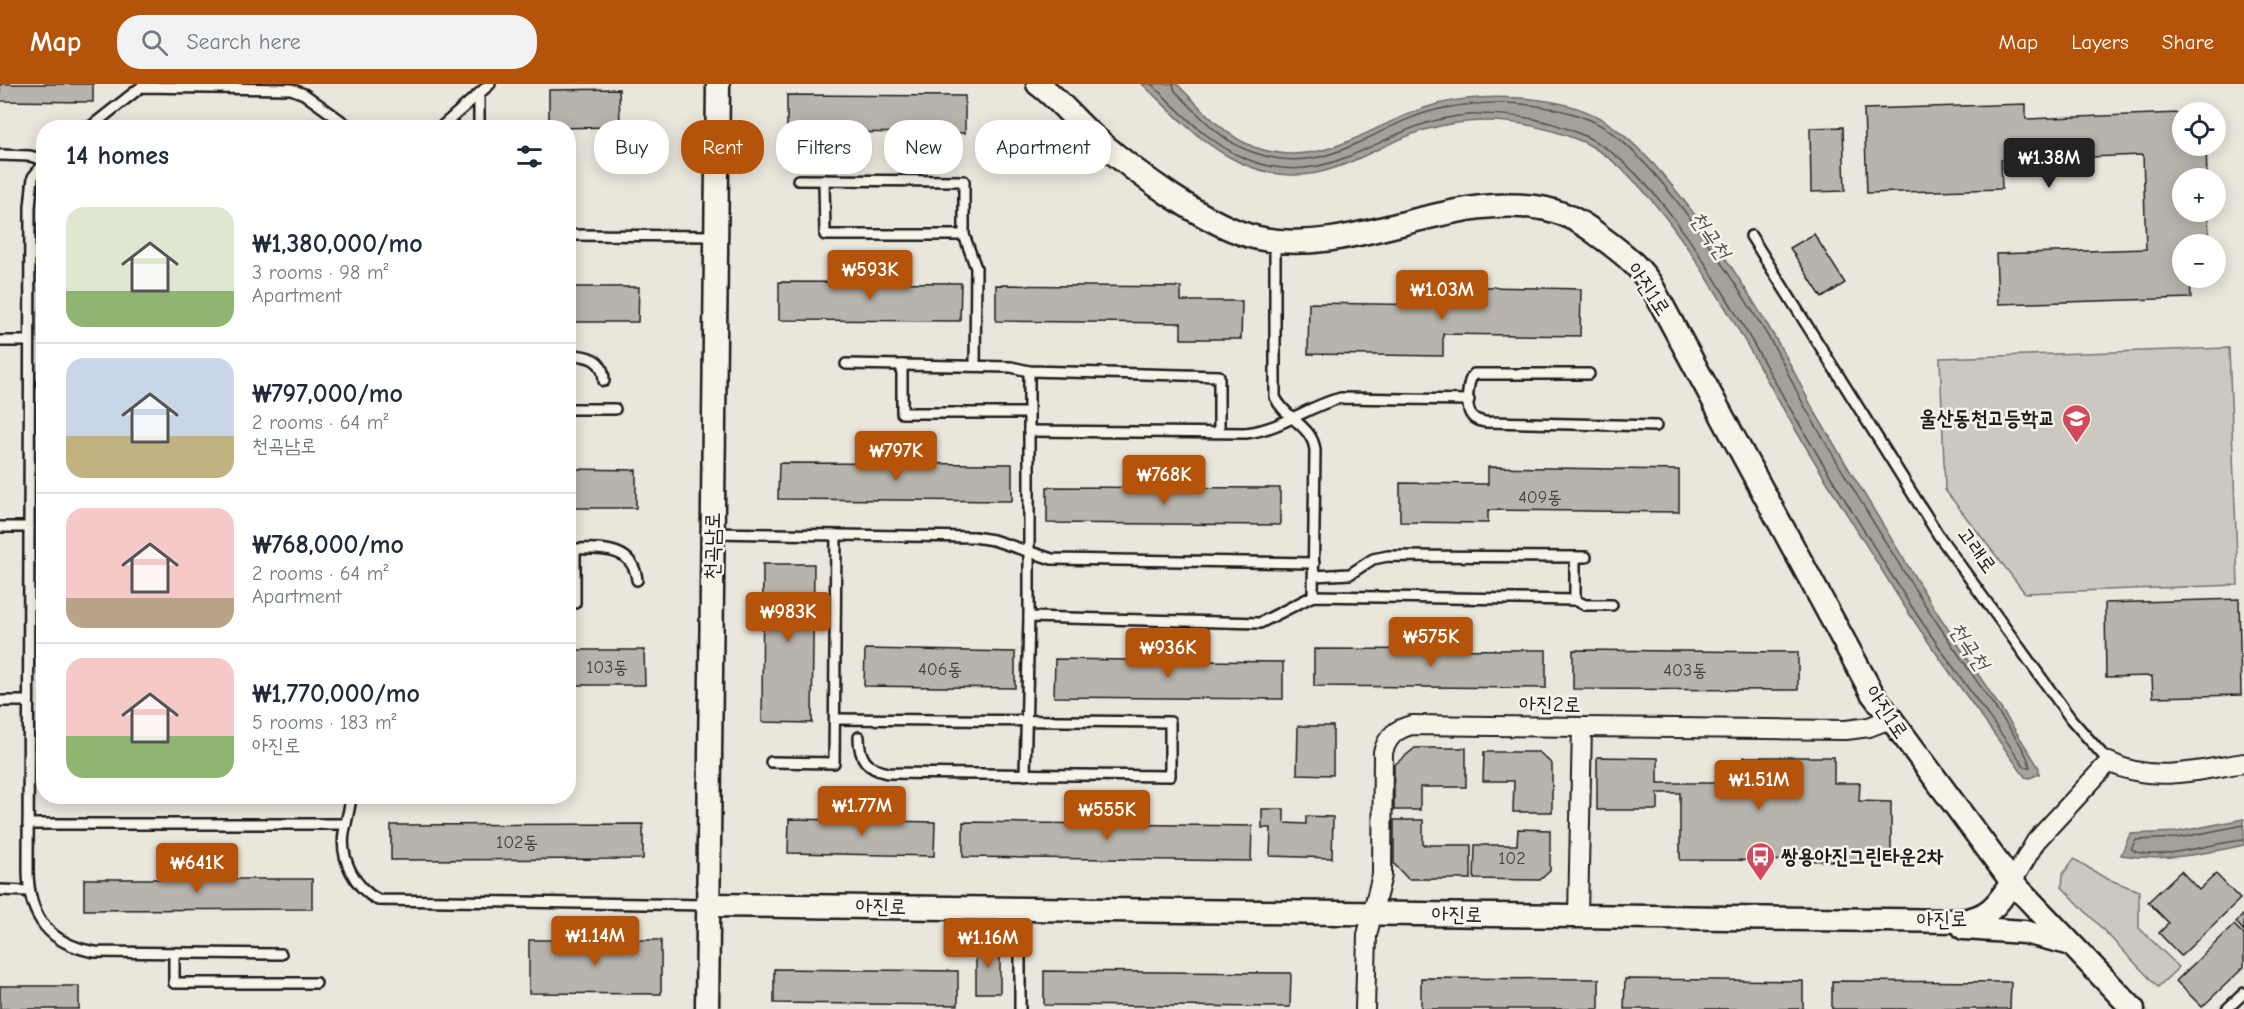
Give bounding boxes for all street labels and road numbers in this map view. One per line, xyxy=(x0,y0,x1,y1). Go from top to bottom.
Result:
street label: 아진1로 xyxy=(1623,258,1675,320)
street label: 천곡남로 xyxy=(699,512,725,580)
street label: 고래로 xyxy=(1952,522,2002,578)
street label: 아진1로 xyxy=(1861,681,1913,743)
street label: 아진2로 xyxy=(1519,691,1581,717)
street label: 아진로 xyxy=(855,894,907,918)
street label: 아진로 xyxy=(1431,902,1483,926)
street label: 아진로 xyxy=(1916,907,1968,931)

